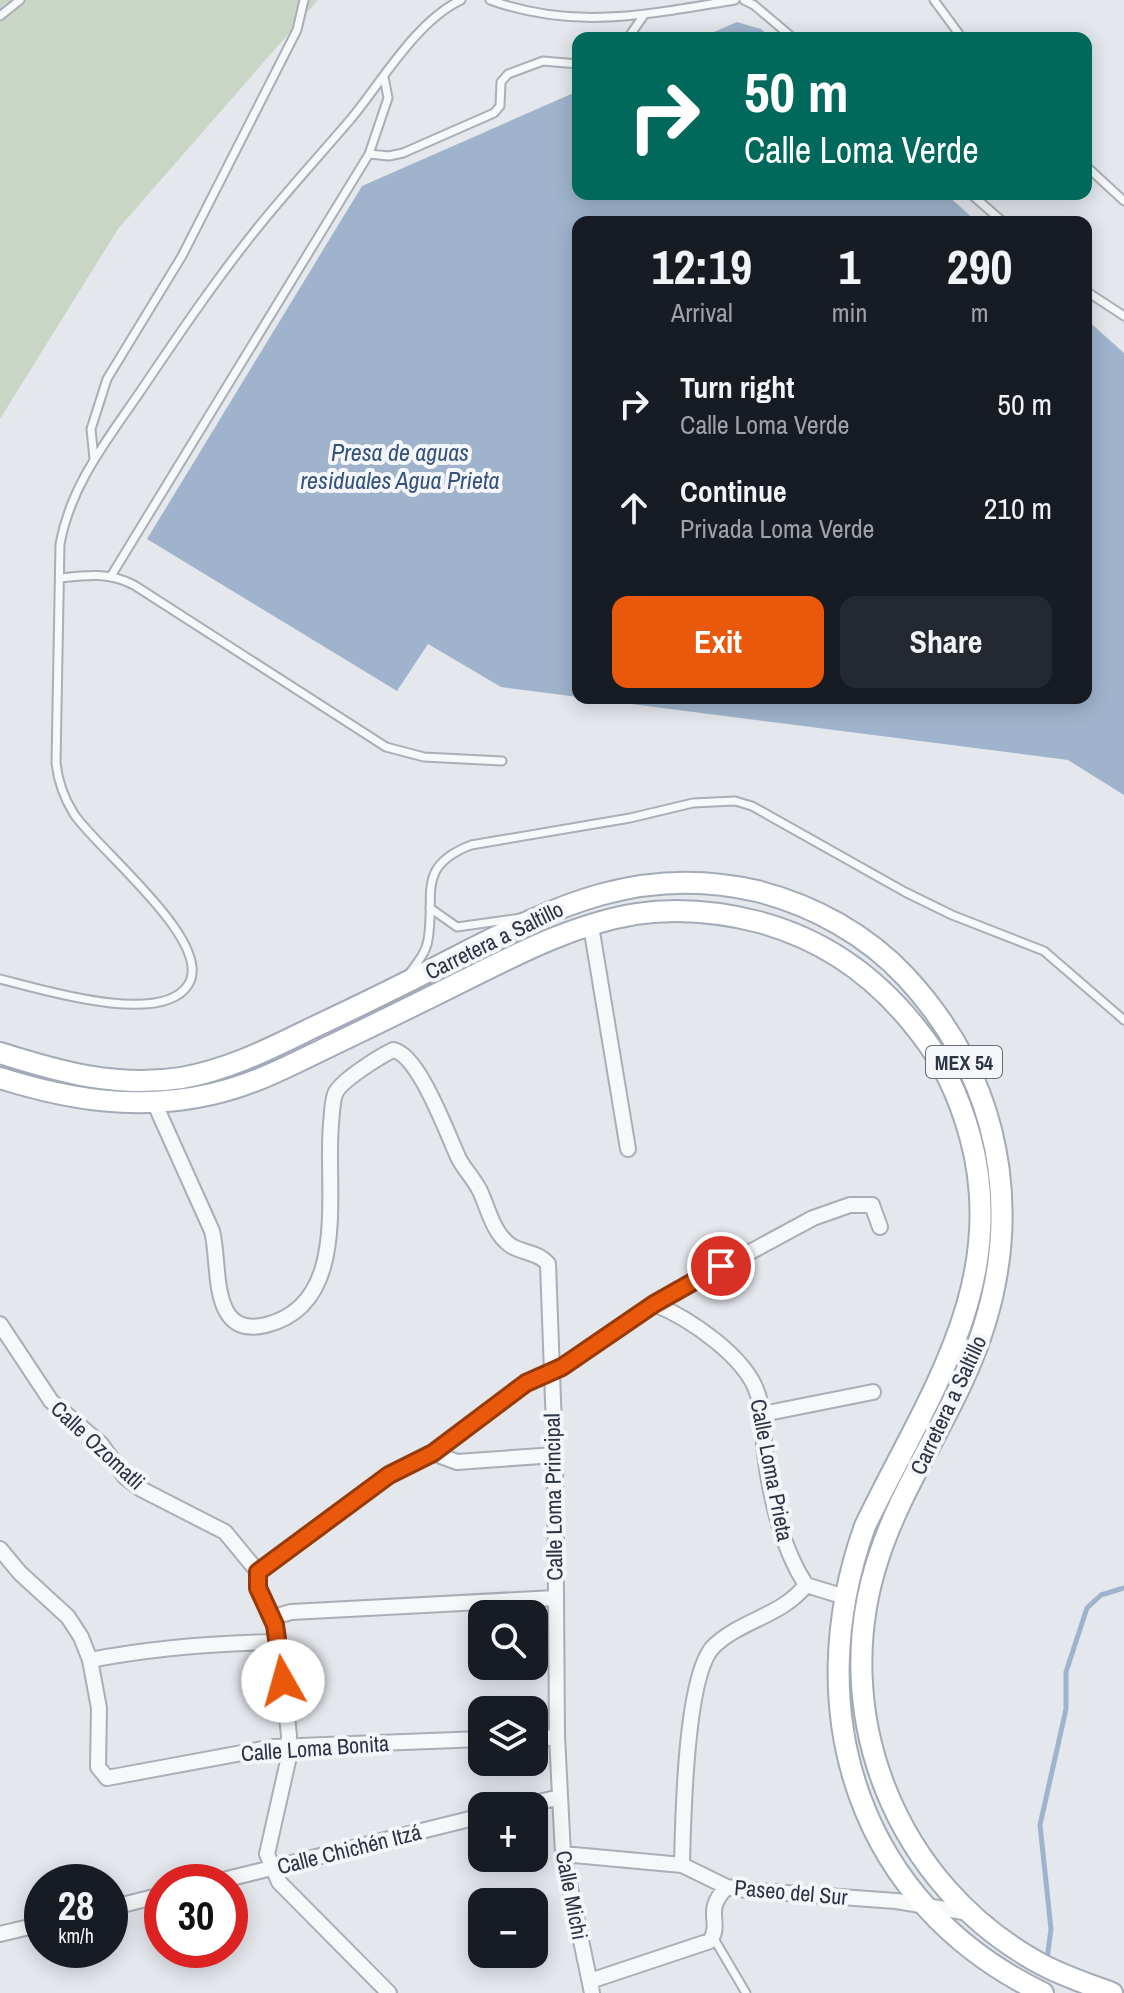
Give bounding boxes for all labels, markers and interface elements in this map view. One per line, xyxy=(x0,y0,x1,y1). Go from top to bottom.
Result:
text: 50 m xyxy=(744,54,849,129)
icon: right xyxy=(612,64,716,168)
text: Calle Loma Verde xyxy=(744,126,979,174)
text: 12:19 xyxy=(652,234,752,299)
text: 1 xyxy=(839,234,860,299)
text: 290 xyxy=(947,234,1012,299)
text: Arrival xyxy=(671,295,733,330)
text: min xyxy=(832,295,867,330)
text: m xyxy=(971,295,989,330)
text: Turn right xyxy=(680,367,794,407)
icon: right xyxy=(612,382,656,426)
text: 50 m xyxy=(997,384,1052,424)
text: Calle Loma Verde xyxy=(680,407,849,442)
water label: Presa de aguas residuales Agua Prieta xyxy=(301,436,499,496)
text: Continue xyxy=(680,471,787,511)
icon: ahead xyxy=(612,486,656,530)
text: 210 m xyxy=(984,488,1052,528)
text: Privada Loma Verde xyxy=(680,511,874,546)
button: Exit xyxy=(612,596,824,688)
button: Share xyxy=(840,596,1052,688)
street label: Carretera a Saltillo xyxy=(420,894,568,986)
road number: MEX 54 xyxy=(926,1046,1002,1078)
pin xyxy=(687,1232,755,1300)
icon: arrive xyxy=(699,1244,743,1288)
street label: Carretera a Saltillo xyxy=(903,1331,993,1479)
street label: Calle Ozomatli xyxy=(45,1394,151,1496)
street label: Calle Loma Prieta xyxy=(744,1396,800,1544)
street label: Calle Loma Principal xyxy=(537,1413,569,1581)
map controls xyxy=(468,1600,548,1968)
button: search xyxy=(468,1600,548,1680)
position arrow xyxy=(241,1639,325,1723)
button: layers xyxy=(468,1696,548,1776)
street label: Calle Loma Bonita xyxy=(240,1728,390,1768)
button: + xyxy=(468,1792,548,1872)
street label: Calle Chichén Itzá xyxy=(274,1817,424,1881)
street label: Calle Michi xyxy=(549,1848,595,1942)
speed limit sign: 30 xyxy=(144,1864,248,1968)
street label: Paseo del Sur xyxy=(733,1872,849,1912)
text: 28 xyxy=(58,1879,94,1932)
button: − xyxy=(468,1888,548,1968)
text: km/h xyxy=(58,1922,94,1949)

